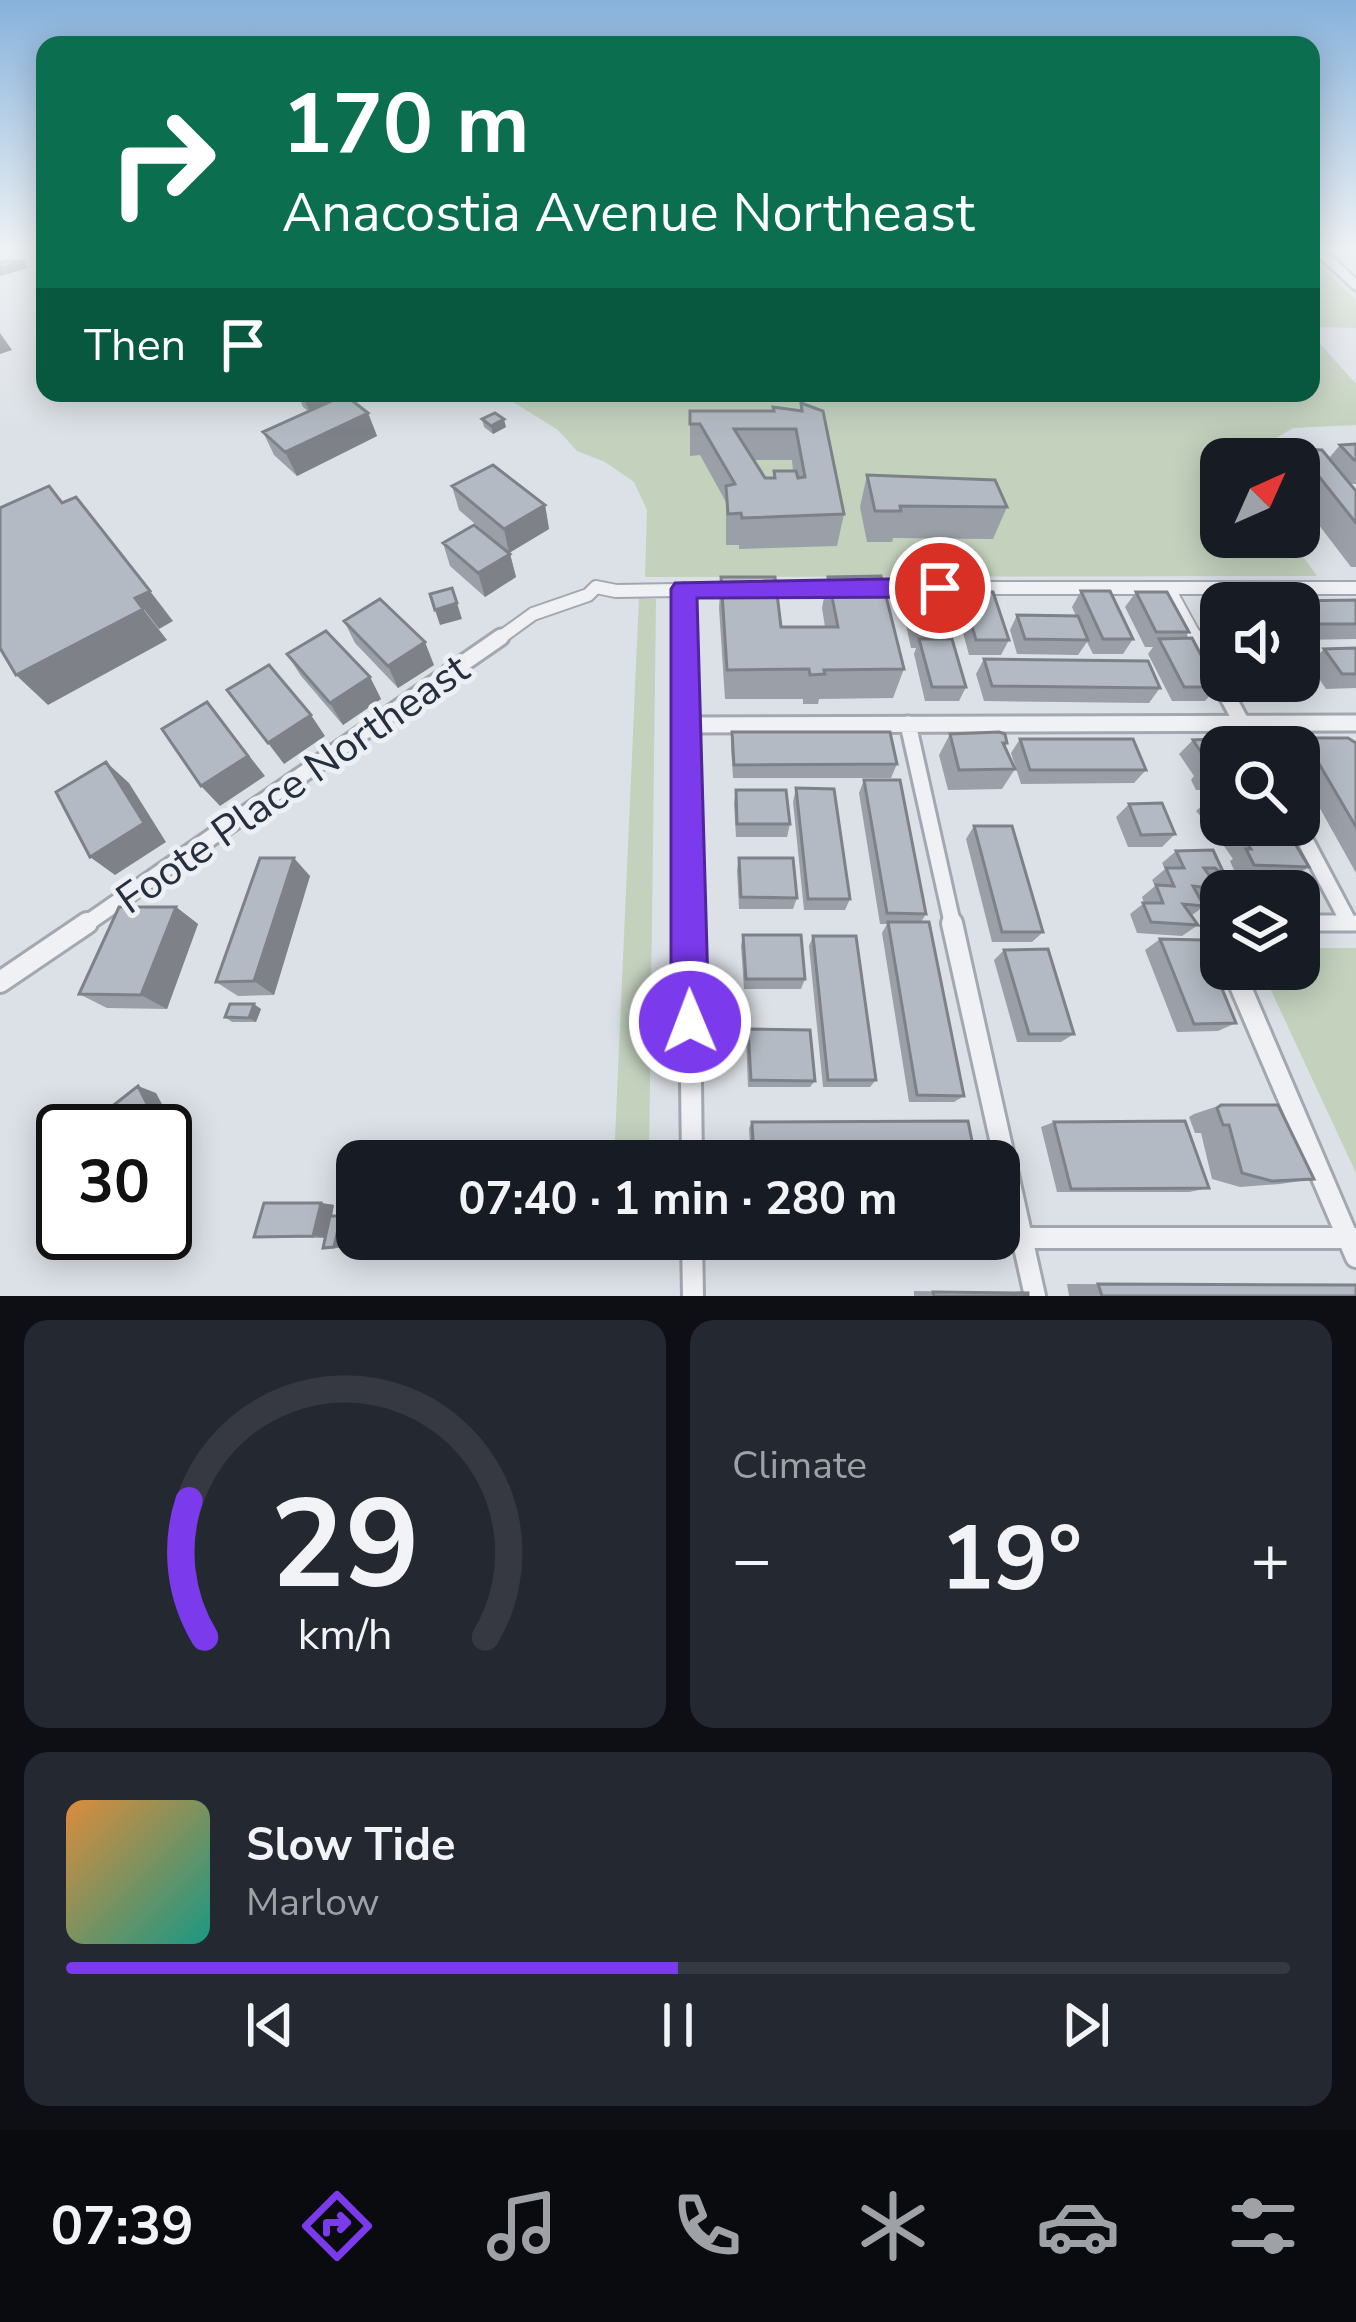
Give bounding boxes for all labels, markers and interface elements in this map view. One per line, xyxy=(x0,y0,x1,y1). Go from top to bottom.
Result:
text: 170 m xyxy=(282,67,530,182)
icon: right xyxy=(84,84,240,240)
text: Anacostia Avenue Northeast xyxy=(282,176,975,250)
icon: arrive xyxy=(210,312,276,378)
text: Then xyxy=(84,315,186,376)
north arrow xyxy=(1200,438,1320,558)
map controls xyxy=(1200,438,1320,990)
pin xyxy=(889,537,991,639)
icon: arrive xyxy=(907,555,973,621)
button: sound xyxy=(1200,582,1320,702)
street label: Foote Place Northeast xyxy=(105,641,481,928)
button: search xyxy=(1200,726,1320,846)
button: layers xyxy=(1200,870,1320,990)
position arrow xyxy=(627,959,753,1085)
speed limit sign: 30 xyxy=(36,1104,192,1260)
text: 07:40 · 1 min · 280 m xyxy=(458,1169,898,1230)
text: Climate xyxy=(732,1439,867,1492)
text: 29 xyxy=(270,1460,420,1630)
text: 19° xyxy=(940,1498,1082,1621)
text: − xyxy=(732,1515,772,1605)
text: + xyxy=(1250,1515,1290,1605)
text: km/h xyxy=(298,1606,392,1664)
text: Slow Tide xyxy=(246,1815,455,1876)
text: Marlow xyxy=(246,1876,380,1929)
icon: previous xyxy=(237,1992,303,2058)
icon: pause xyxy=(645,1992,711,2058)
icon: next xyxy=(1053,1992,1119,2058)
icon: directions xyxy=(295,2184,379,2268)
icon: music xyxy=(480,2184,564,2268)
icon: phone xyxy=(665,2184,749,2268)
icon: climate xyxy=(851,2184,935,2268)
icon: car xyxy=(1036,2184,1120,2268)
icon: filters xyxy=(1221,2184,1305,2268)
text: 07:39 xyxy=(51,2189,194,2263)

